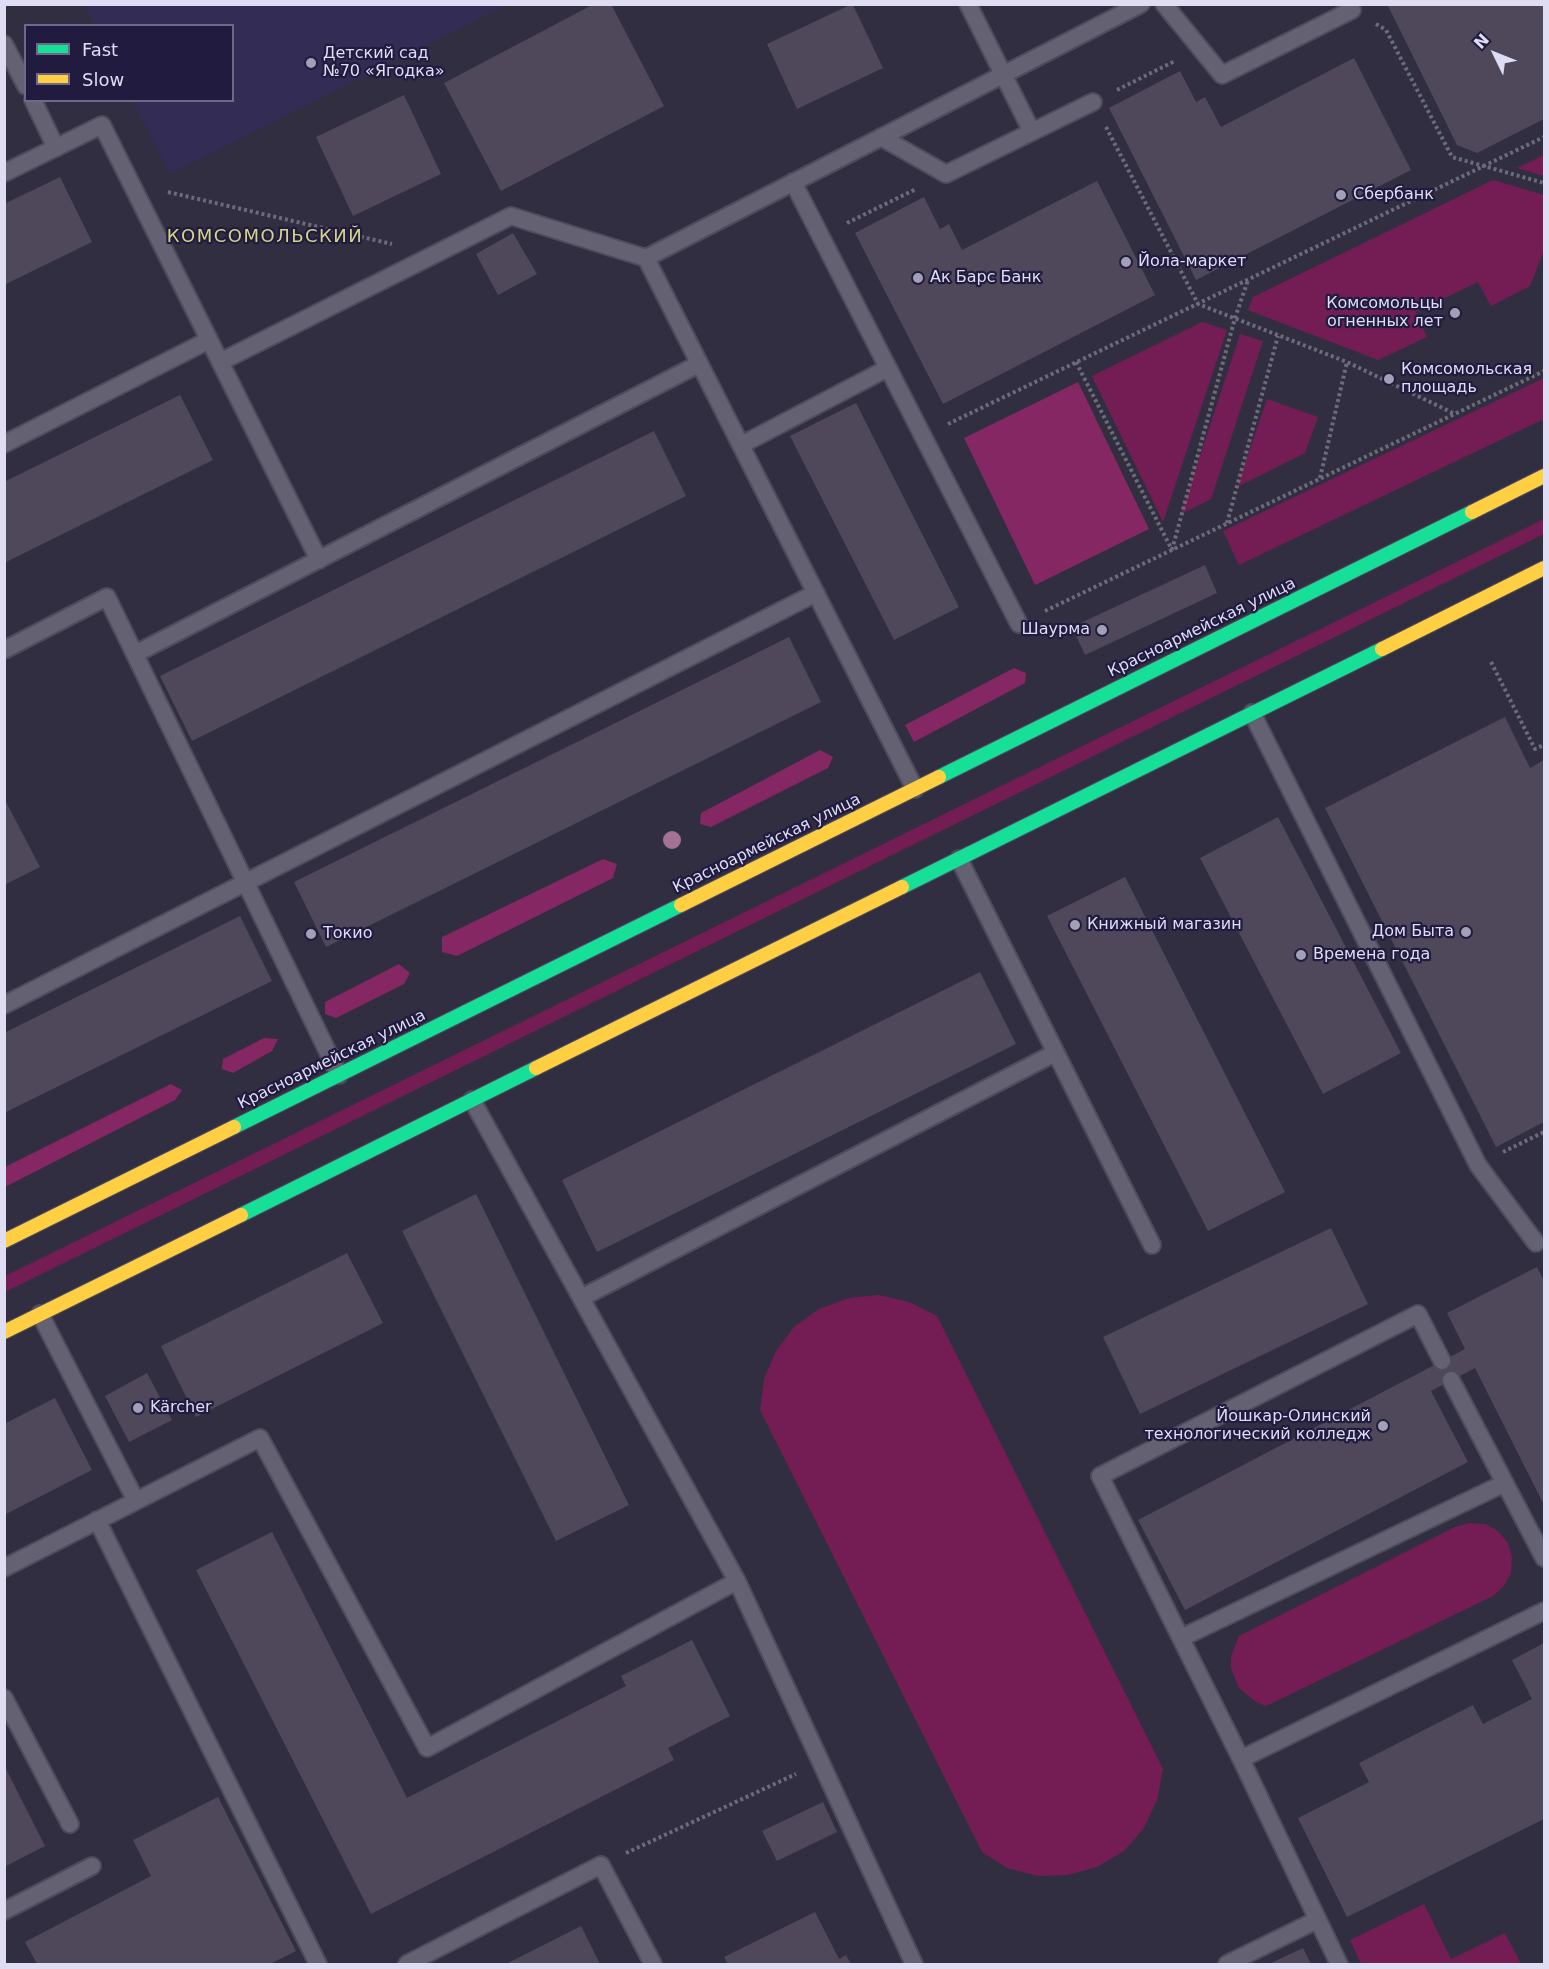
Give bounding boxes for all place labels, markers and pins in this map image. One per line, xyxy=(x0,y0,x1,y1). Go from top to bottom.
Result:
place label: Детский сад №70 «Ягодка» xyxy=(323,44,445,82)
marker: Детский сад №70 «Ягодка» xyxy=(304,56,318,70)
place label: Сбербанк xyxy=(1353,185,1434,205)
marker: Сбербанк xyxy=(1334,188,1348,202)
place label: Йола-маркет xyxy=(1138,252,1246,272)
marker: Йола-маркет xyxy=(1119,255,1133,269)
place label: Ак Барс Банк xyxy=(930,268,1041,288)
marker: Ак Барс Банк xyxy=(911,271,925,285)
place label: Комсомольцы огненных лет xyxy=(1326,294,1443,332)
marker: Комсомольцы огненных лет xyxy=(1448,306,1462,320)
place label: Комсомольская площадь xyxy=(1401,360,1532,398)
marker: Комсомольская площадь xyxy=(1382,372,1396,386)
place label: Шаурма xyxy=(1022,620,1090,640)
marker: Шаурма xyxy=(1095,623,1109,637)
place label: Книжный магазин xyxy=(1087,915,1242,935)
marker: Книжный магазин xyxy=(1068,918,1082,932)
place label: Дом Быта xyxy=(1372,922,1454,942)
place label: Токио xyxy=(323,924,372,944)
marker: Дом Быта xyxy=(1459,925,1473,939)
marker: Токио xyxy=(304,927,318,941)
place label: Времена года xyxy=(1313,945,1430,965)
marker: Времена года xyxy=(1294,948,1308,962)
place label: Kärcher xyxy=(150,1398,212,1418)
marker: Kärcher xyxy=(131,1401,145,1415)
place label: Йошкар-Олинский технологический колледж xyxy=(1144,1407,1371,1445)
marker: Йошкар-Олинский технологический колледж xyxy=(1376,1419,1390,1433)

